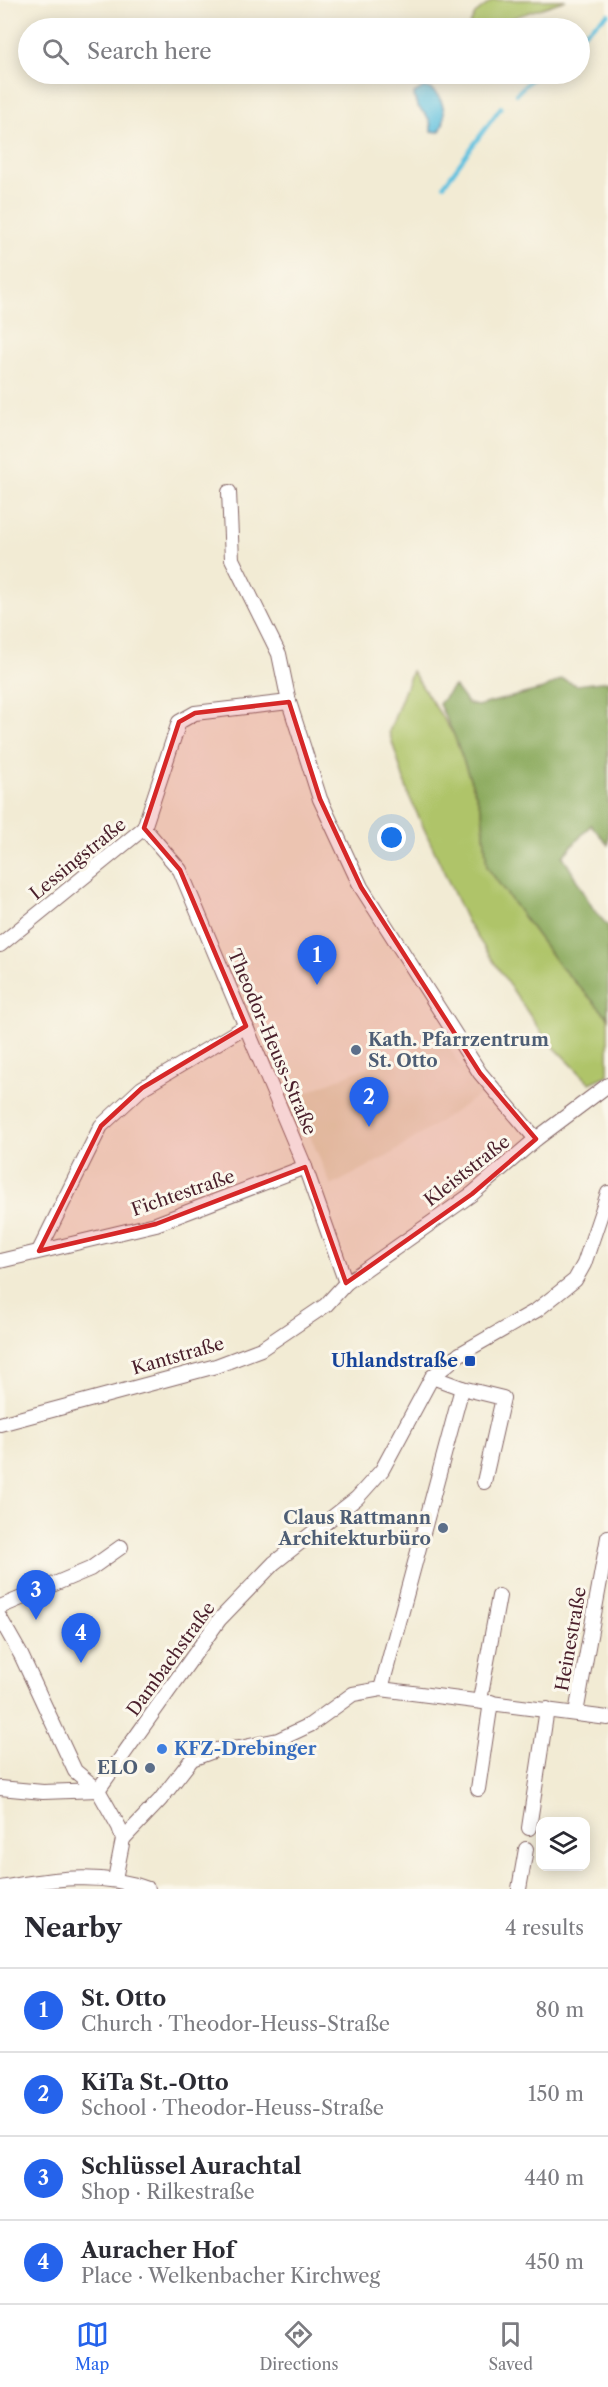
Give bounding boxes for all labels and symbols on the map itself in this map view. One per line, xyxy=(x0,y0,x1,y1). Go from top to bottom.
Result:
street label: Lessingstraße xyxy=(25,813,131,905)
your location xyxy=(377,823,406,852)
pin: 1 xyxy=(298,936,336,985)
street label: Theodor-Heuss-Straße xyxy=(223,946,321,1138)
place label: Kath. Pfarrzentrum St. Otto xyxy=(368,1029,549,1072)
marker: Kath. Pfarrzentrum St. Otto xyxy=(349,1043,363,1057)
pin: 2 xyxy=(350,1078,388,1127)
street label: Kleiststraße xyxy=(420,1131,514,1211)
street label: Fichtestraße xyxy=(128,1165,238,1221)
street label: Kantstraße xyxy=(129,1332,227,1380)
place label: Uhlandstraße xyxy=(331,1350,458,1372)
marker: Uhlandstraße xyxy=(463,1354,477,1368)
place label: Claus Rattmann Architekturbüro xyxy=(278,1507,432,1550)
marker: Claus Rattmann Architekturbüro xyxy=(436,1521,450,1535)
pin: 3 xyxy=(16,1570,56,1620)
street label: Heinestraße xyxy=(551,1585,591,1693)
street label: Dambachstraße xyxy=(122,1598,220,1720)
pin: 4 xyxy=(62,1614,100,1663)
place label: KFZ-Drebinger xyxy=(174,1738,317,1760)
marker: KFZ-Drebinger xyxy=(155,1742,169,1756)
place label: ELO xyxy=(97,1757,138,1779)
marker: ELO xyxy=(143,1761,157,1775)

